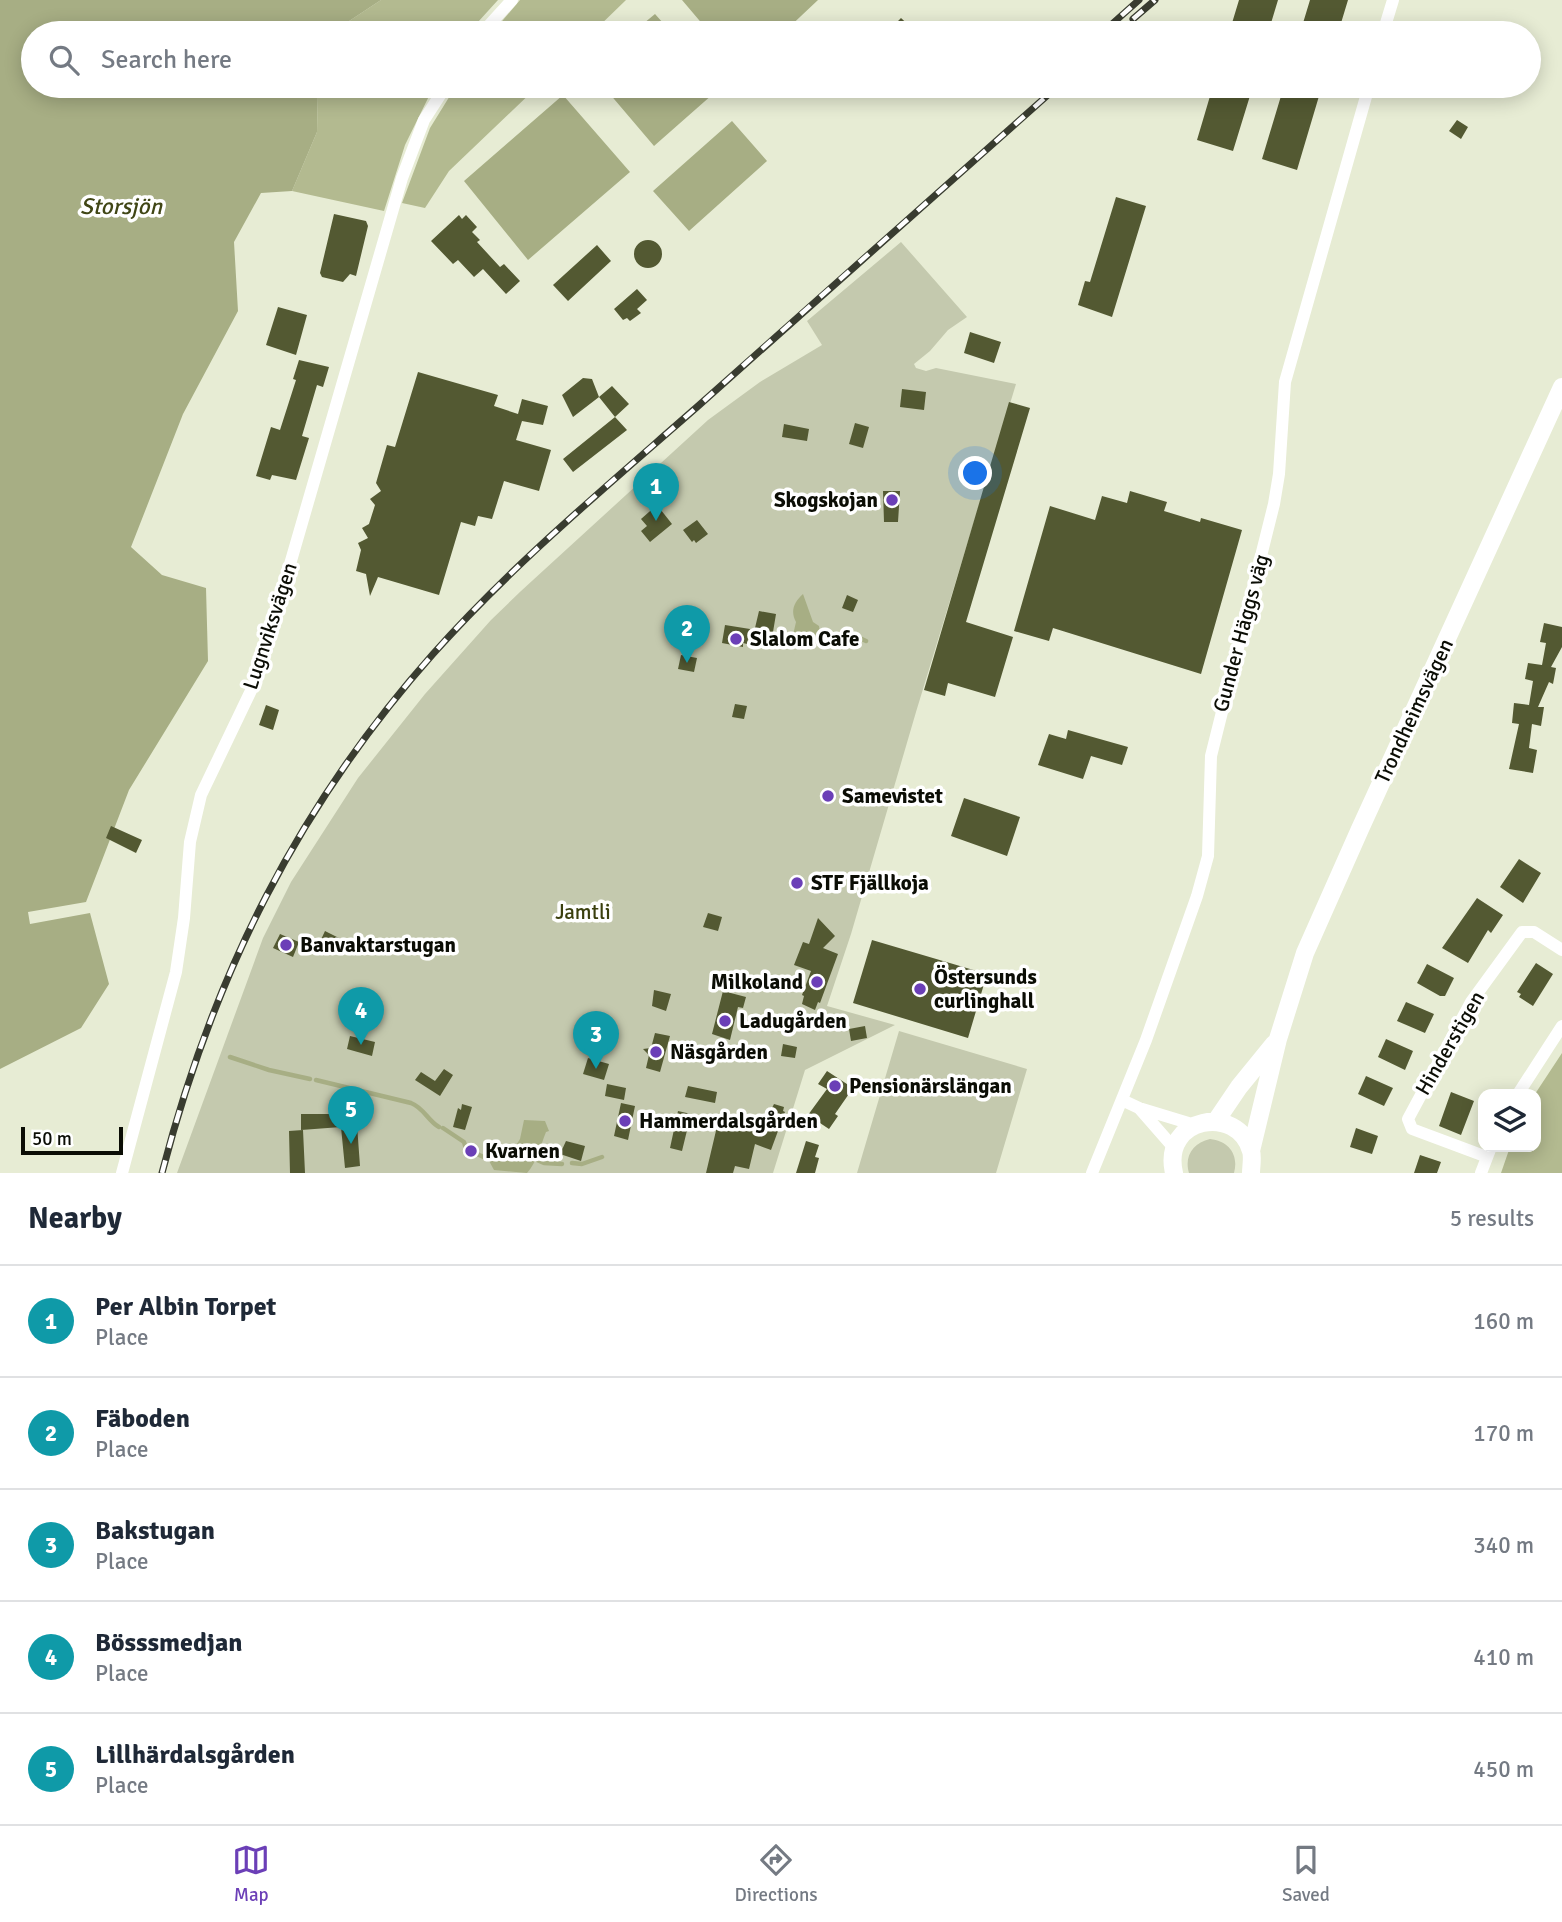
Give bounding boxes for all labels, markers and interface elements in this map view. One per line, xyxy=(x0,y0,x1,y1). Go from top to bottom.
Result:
search box xyxy=(21,21,1541,98)
icon: search xyxy=(45,41,83,79)
text: Search here xyxy=(101,44,232,76)
water label: Storsjön xyxy=(80,192,163,221)
your location xyxy=(958,456,992,490)
pin: 1 xyxy=(633,463,679,521)
place label: Skogskojan xyxy=(774,487,878,513)
marker: Skogskojan xyxy=(884,492,900,508)
street label: Gunder Häggs väg xyxy=(1207,551,1275,715)
street label: Lugnviksvägen xyxy=(237,559,303,693)
pin: 2 xyxy=(664,605,710,663)
place label: Slalom Cafe xyxy=(750,626,859,652)
marker: Slalom Cafe xyxy=(728,631,744,647)
street label: Trondheimsvägen xyxy=(1369,634,1459,788)
place label: Samevistet xyxy=(842,783,943,809)
marker: Samevistet xyxy=(820,788,836,804)
place label: STF Fjällkoja xyxy=(811,870,929,896)
marker: STF Fjällkoja xyxy=(789,875,805,891)
park label: Jamtli xyxy=(555,899,611,925)
place label: Banvaktarstugan xyxy=(300,932,456,958)
marker: Banvaktarstugan xyxy=(278,937,294,953)
place label: Östersunds curlinghall xyxy=(934,964,1037,1014)
place label: Milkoland xyxy=(711,969,803,995)
marker: Milkoland xyxy=(809,974,825,990)
marker: Östersunds curlinghall xyxy=(912,981,928,997)
street label: Hinderstigen xyxy=(1410,986,1490,1100)
pin: 4 xyxy=(338,987,384,1045)
place label: Ladugården xyxy=(739,1008,847,1034)
pin: 3 xyxy=(573,1011,619,1069)
marker: Ladugården xyxy=(717,1013,733,1029)
place label: Näsgården xyxy=(670,1039,768,1065)
marker: Näsgården xyxy=(648,1044,664,1060)
place label: Pensionärslängan xyxy=(849,1073,1012,1099)
marker: Pensionärslängan xyxy=(827,1078,843,1094)
pin: 5 xyxy=(328,1086,374,1144)
map controls xyxy=(1478,1089,1541,1152)
button: layers xyxy=(1478,1089,1541,1152)
place label: Hammerdalsgården xyxy=(639,1108,818,1134)
marker: Hammerdalsgården xyxy=(617,1113,633,1129)
scale bar xyxy=(21,1124,122,1156)
text: 50 m xyxy=(32,1127,72,1151)
place label: Kvarnen xyxy=(485,1138,560,1164)
marker: Kvarnen xyxy=(463,1143,479,1159)
text: Nearby xyxy=(28,1200,122,1237)
text: 5 results xyxy=(1450,1204,1534,1233)
text: Per Albin Torpet xyxy=(95,1291,276,1323)
text: 1 xyxy=(45,1307,57,1336)
text: 160 m xyxy=(1473,1307,1534,1336)
text: Place xyxy=(95,1323,149,1352)
text: Fäboden xyxy=(95,1403,190,1435)
text: 2 xyxy=(45,1419,57,1448)
text: 170 m xyxy=(1473,1419,1534,1448)
text: Place xyxy=(95,1435,149,1464)
text: Bakstugan xyxy=(95,1515,215,1547)
text: 3 xyxy=(45,1531,57,1560)
text: 340 m xyxy=(1473,1531,1534,1560)
text: Place xyxy=(95,1547,149,1576)
text: Bösssmedjan xyxy=(95,1627,243,1659)
text: 4 xyxy=(45,1643,57,1672)
text: 410 m xyxy=(1473,1643,1534,1672)
text: Place xyxy=(95,1659,149,1688)
text: Lillhärdalsgården xyxy=(95,1739,295,1771)
text: 5 xyxy=(45,1755,57,1784)
text: 450 m xyxy=(1473,1755,1534,1784)
text: Place xyxy=(95,1771,149,1800)
tab: Map xyxy=(232,1841,270,1907)
tab: Directions xyxy=(735,1841,818,1907)
tab: Saved xyxy=(1282,1841,1330,1907)

